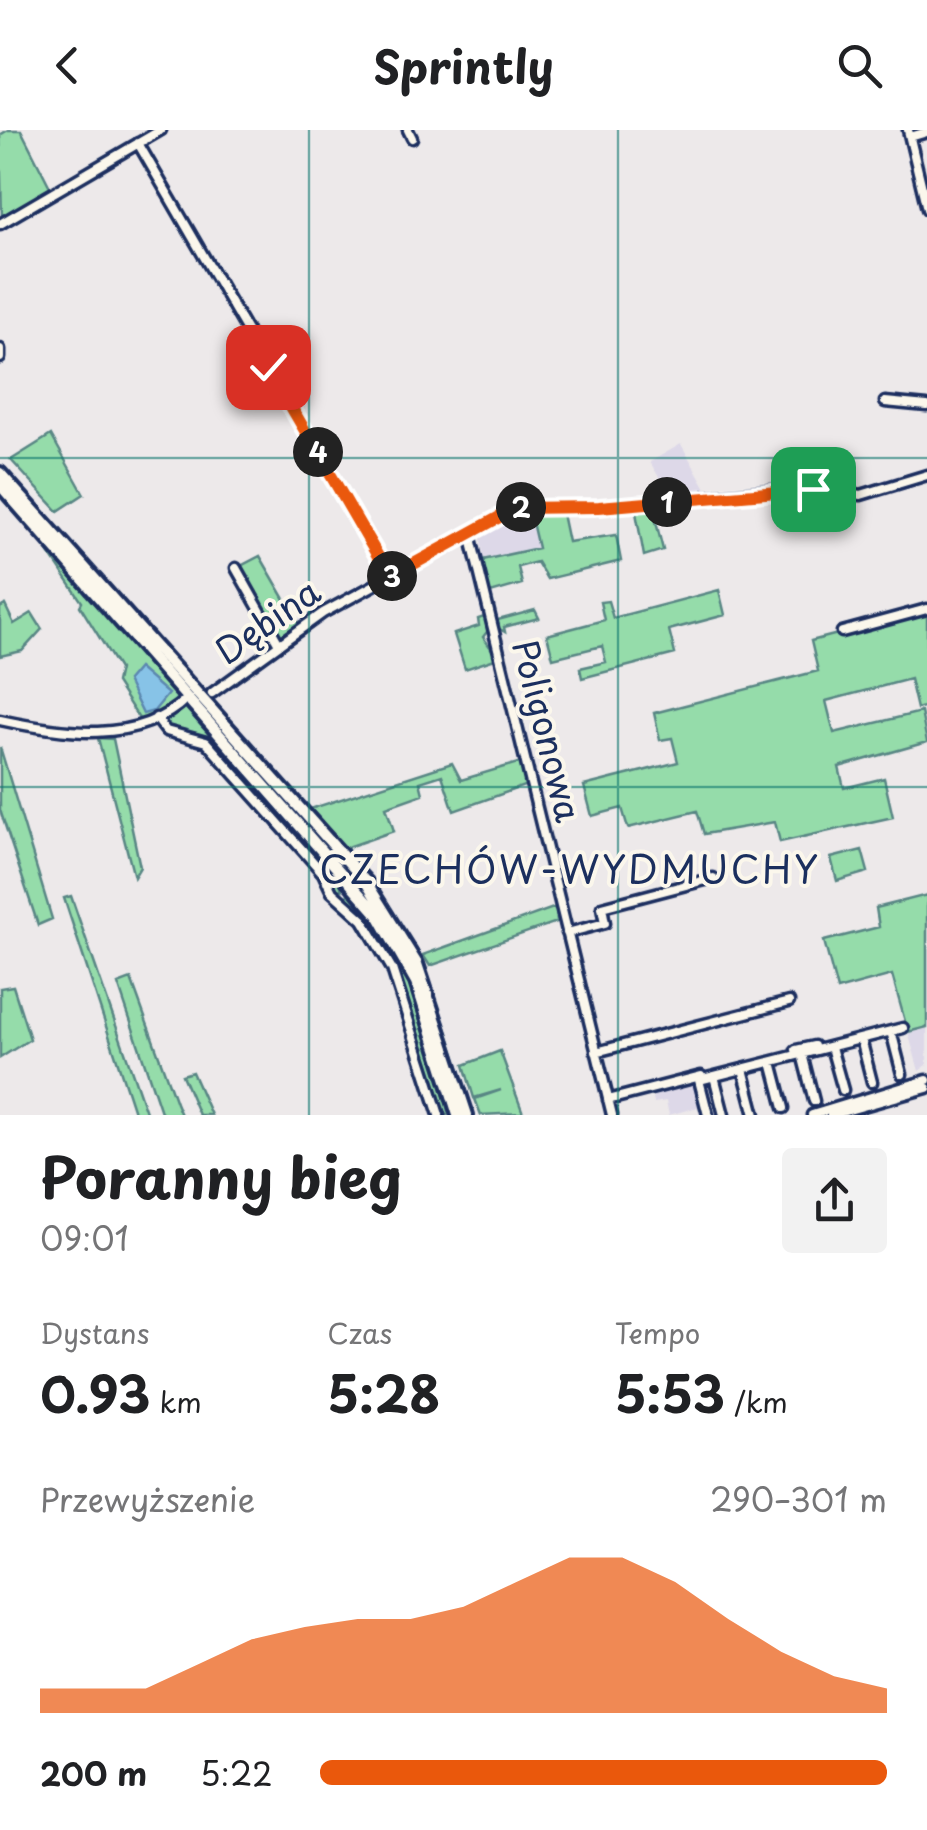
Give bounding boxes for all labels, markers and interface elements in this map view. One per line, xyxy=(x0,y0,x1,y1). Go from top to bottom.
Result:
text: Sprintly xyxy=(373,31,554,99)
icon: back xyxy=(40,38,95,93)
icon: search xyxy=(832,38,887,93)
pin xyxy=(226,325,311,410)
icon: check xyxy=(241,340,296,395)
pin: 4 xyxy=(293,427,343,477)
text: 4 xyxy=(308,430,328,473)
pin xyxy=(771,447,856,532)
icon: arrive xyxy=(786,462,841,517)
pin: 1 xyxy=(642,477,692,527)
text: 1 xyxy=(660,480,674,523)
pin: 2 xyxy=(496,482,546,532)
text: 2 xyxy=(511,485,531,528)
pin: 3 xyxy=(367,551,417,601)
text: 3 xyxy=(383,554,401,597)
street label: Dębina xyxy=(203,564,330,676)
street label: Poligonowa xyxy=(500,634,597,827)
district label: CZECHÓW-WYDMUCHY xyxy=(319,840,821,897)
text: Poranny bieg xyxy=(40,1135,402,1218)
button: share xyxy=(782,1148,887,1253)
text: 09:01 xyxy=(40,1214,129,1262)
text: Dystans xyxy=(40,1311,149,1354)
text: Czas xyxy=(327,1311,392,1354)
text: Tempo xyxy=(615,1311,700,1354)
text: 0.93 xyxy=(40,1354,150,1430)
text: 5:28 xyxy=(327,1354,440,1430)
text: 5:53 xyxy=(615,1354,725,1430)
text: km xyxy=(150,1380,202,1423)
text: /km xyxy=(725,1380,788,1423)
text: Przewyższenie xyxy=(40,1475,255,1523)
text: 290–301 m xyxy=(710,1475,887,1523)
text: 200 m xyxy=(40,1749,147,1797)
text: 5:22 xyxy=(200,1749,273,1797)

